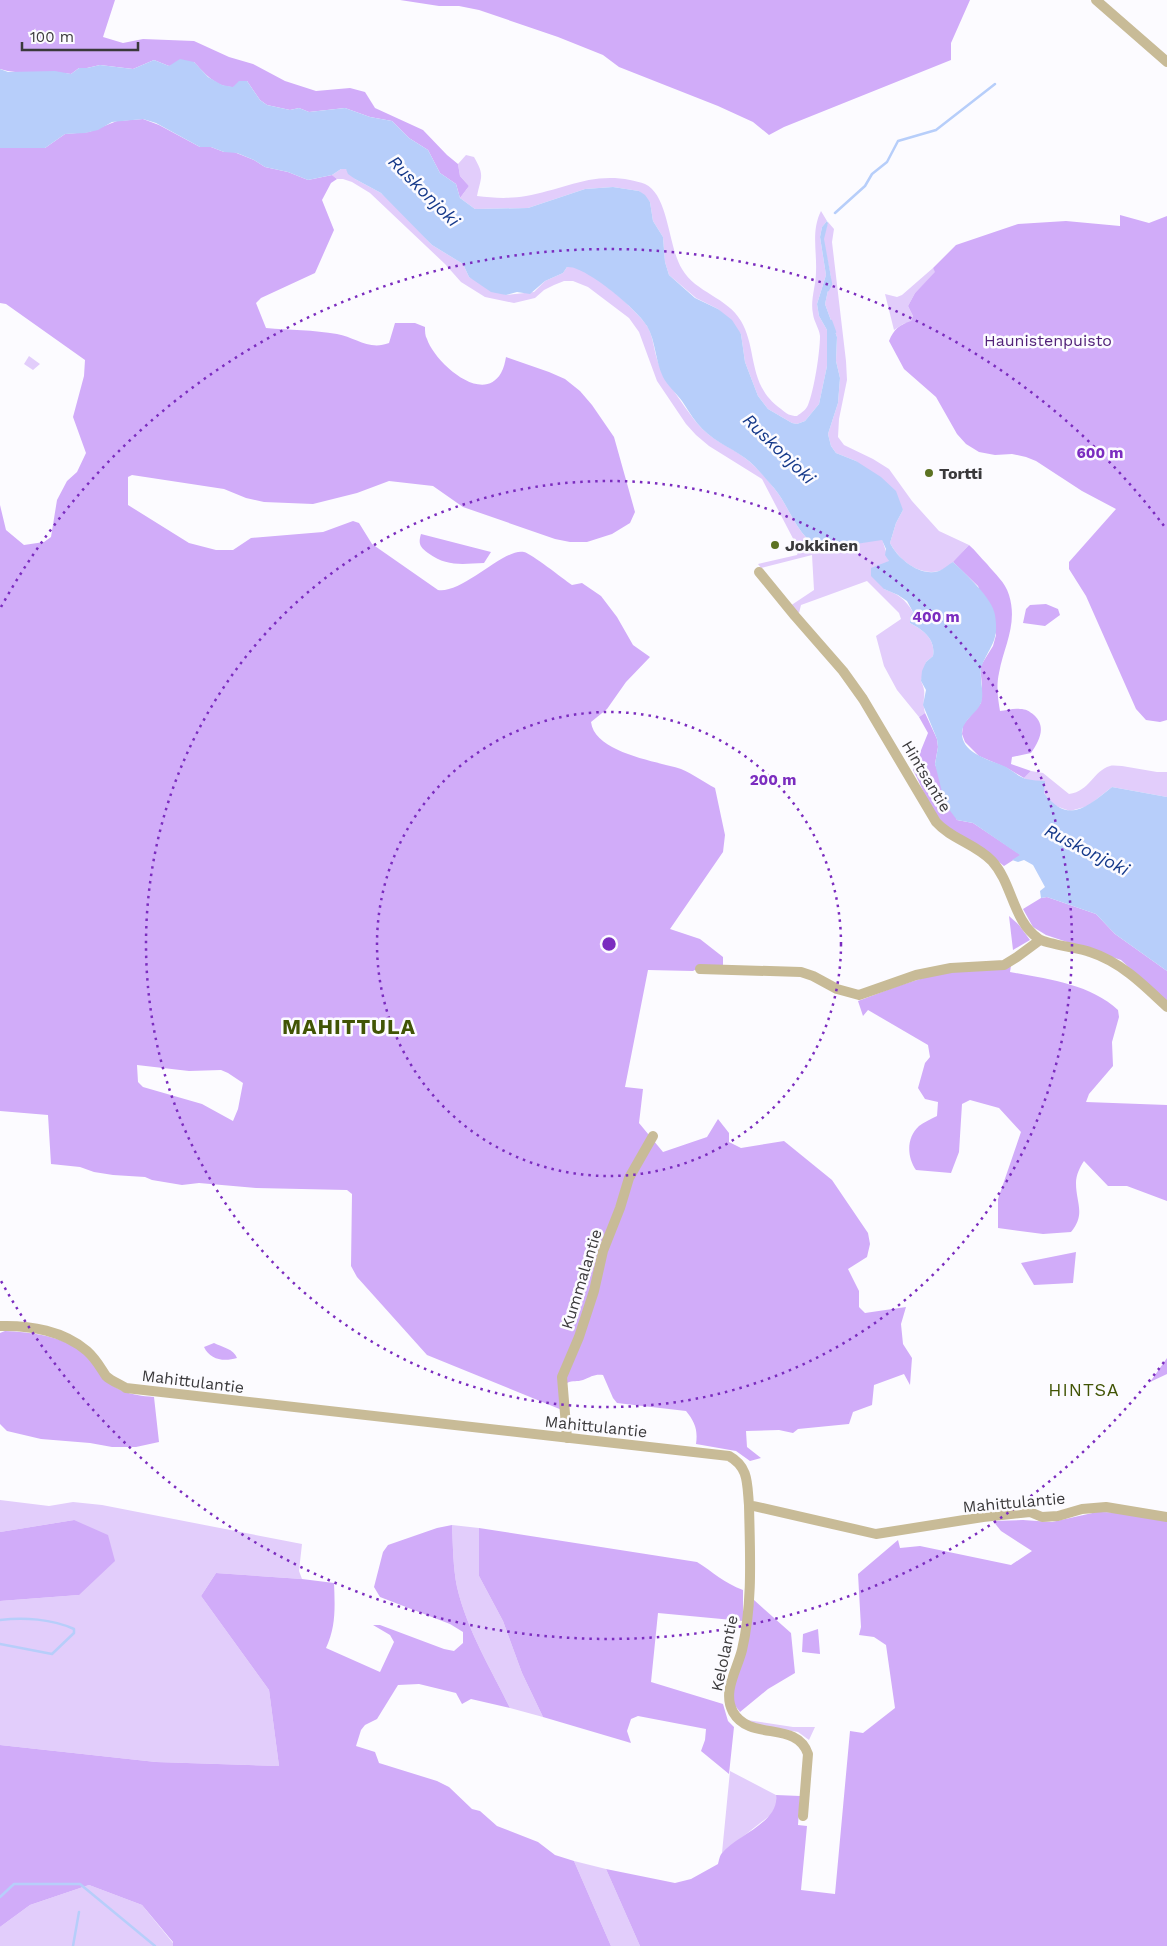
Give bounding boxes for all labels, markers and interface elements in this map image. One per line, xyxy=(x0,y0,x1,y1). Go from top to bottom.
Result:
scale bar xyxy=(22,20,139,52)
text: 100 m xyxy=(30,28,74,46)
water label: Ruskonjoki xyxy=(384,151,465,232)
park label: Haunistenpuisto xyxy=(984,331,1112,350)
water label: Ruskonjoki xyxy=(739,409,821,489)
text: 600 m xyxy=(1077,444,1123,462)
place label: Tortti xyxy=(939,464,982,483)
marker: Tortti xyxy=(923,467,935,479)
place label: Jokkinen xyxy=(785,536,858,555)
marker: Jokkinen xyxy=(769,539,781,551)
text: 400 m xyxy=(912,608,960,626)
street label: Hintsantie xyxy=(898,737,955,815)
text: 200 m xyxy=(750,771,796,789)
water label: Ruskonjoki xyxy=(1041,819,1134,880)
centre of rings xyxy=(600,935,618,953)
district label: MAHITTULA xyxy=(282,1014,416,1039)
street label: Kummalantie xyxy=(557,1227,606,1331)
street label: Mahittulantie xyxy=(141,1366,245,1397)
district label: HINTSA xyxy=(1048,1379,1120,1400)
street label: Mahittulantie xyxy=(544,1412,648,1441)
street label: Mahittulantie xyxy=(962,1489,1066,1516)
street label: Kelolantie xyxy=(707,1613,742,1693)

